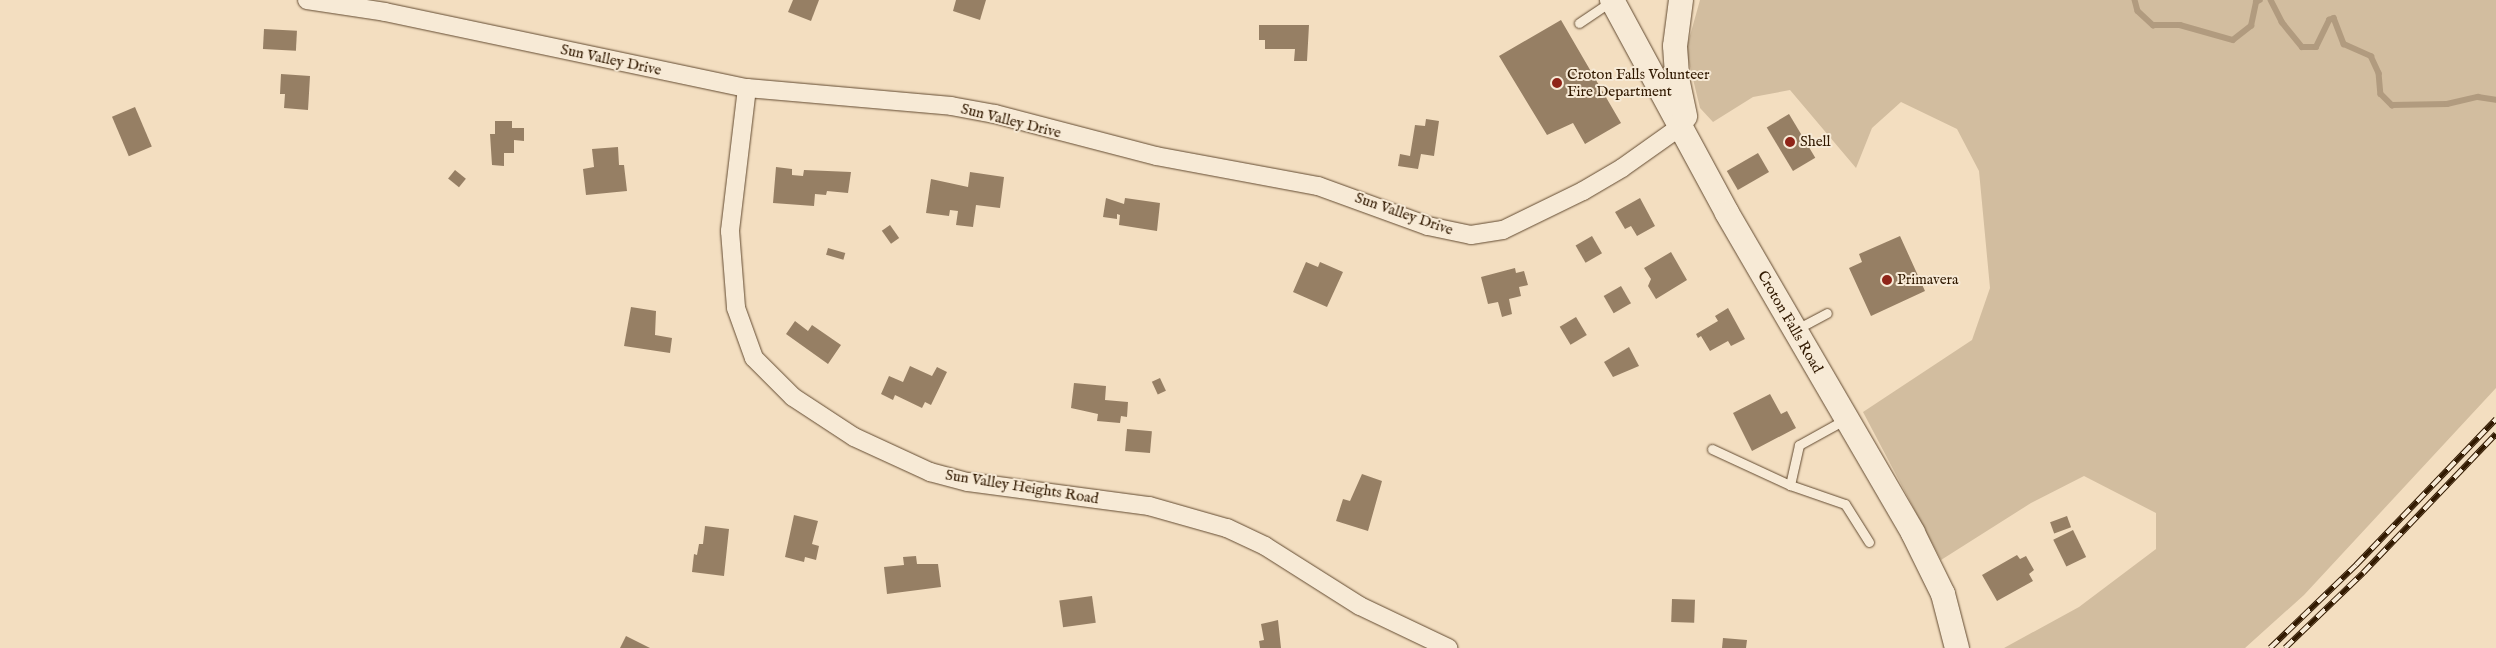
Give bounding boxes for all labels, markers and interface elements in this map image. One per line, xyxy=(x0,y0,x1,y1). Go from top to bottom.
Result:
street label: Sun Valley Drive xyxy=(559,41,663,79)
place label: Croton Falls Volunteer Fire Department xyxy=(1567,65,1709,100)
marker: Croton Falls Volunteer Fire Department xyxy=(1551,77,1563,89)
street label: Sun Valley Drive xyxy=(959,100,1063,142)
place label: Shell xyxy=(1800,133,1831,151)
marker: Shell xyxy=(1784,136,1796,148)
street label: Sun Valley Drive xyxy=(1353,189,1455,239)
street label: Croton Falls Road xyxy=(1753,268,1827,376)
place label: Primavera xyxy=(1897,271,1959,289)
marker: Primavera xyxy=(1881,274,1893,286)
street label: Sun Valley Heights Road xyxy=(944,466,1100,508)

